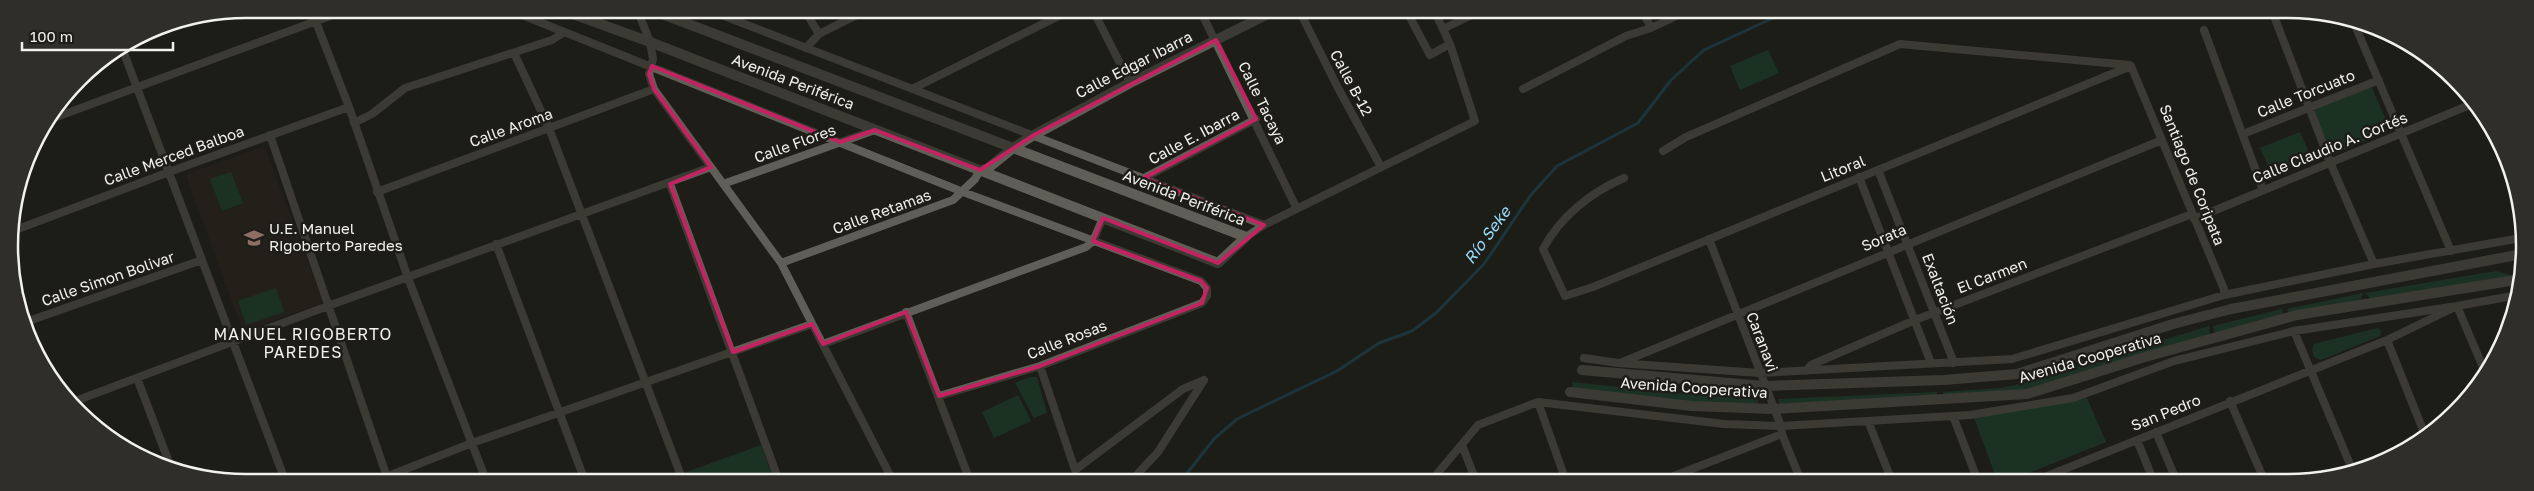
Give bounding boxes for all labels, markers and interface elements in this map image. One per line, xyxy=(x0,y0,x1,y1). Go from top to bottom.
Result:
scale bar xyxy=(22,20,174,52)
text: 100 m xyxy=(30,27,73,45)
street label: Calle Edgar Ibarra xyxy=(1072,27,1195,101)
street label: Calle B-12 xyxy=(1327,46,1377,119)
street label: Avenida Periférica xyxy=(730,49,857,113)
street label: Calle Tacaya xyxy=(1235,58,1291,147)
street label: Calle Torcuato xyxy=(2254,65,2357,121)
street label: Santiago de Coripata xyxy=(2156,102,2229,248)
street label: Calle Aroma xyxy=(467,104,555,150)
street label: Calle E. Ibarra xyxy=(1145,105,1242,168)
street label: Calle Claudio A. Cortés xyxy=(2249,108,2410,186)
street label: Calle Flores xyxy=(751,120,838,166)
street label: Calle Merced Balboa xyxy=(101,121,246,189)
street label: Litoral xyxy=(1818,151,1868,185)
street label: Avenida Periférica xyxy=(1121,165,1248,229)
street label: Calle Retamas xyxy=(830,185,933,237)
water label: Río Seke xyxy=(1459,201,1516,268)
place label: U.E. Manuel Rigoberto Paredes xyxy=(269,219,403,254)
street label: Sorata xyxy=(1858,220,1909,255)
school or university icon: U.E. Manuel Rigoberto Paredes xyxy=(243,227,265,249)
street label: Calle Simon Bolivar xyxy=(39,247,177,309)
street label: Exaltación xyxy=(1919,250,1963,327)
street label: El Carmen xyxy=(1954,254,2029,297)
street label: Caranavi xyxy=(1743,309,1783,374)
street label: Calle Rosas xyxy=(1024,316,1109,363)
district label: MANUEL RIGOBERTO PAREDES xyxy=(214,324,392,362)
street label: Avenida Cooperativa xyxy=(2016,328,2163,386)
street label: Avenida Cooperativa xyxy=(1620,373,1768,401)
street label: San Pedro xyxy=(2128,390,2203,434)

